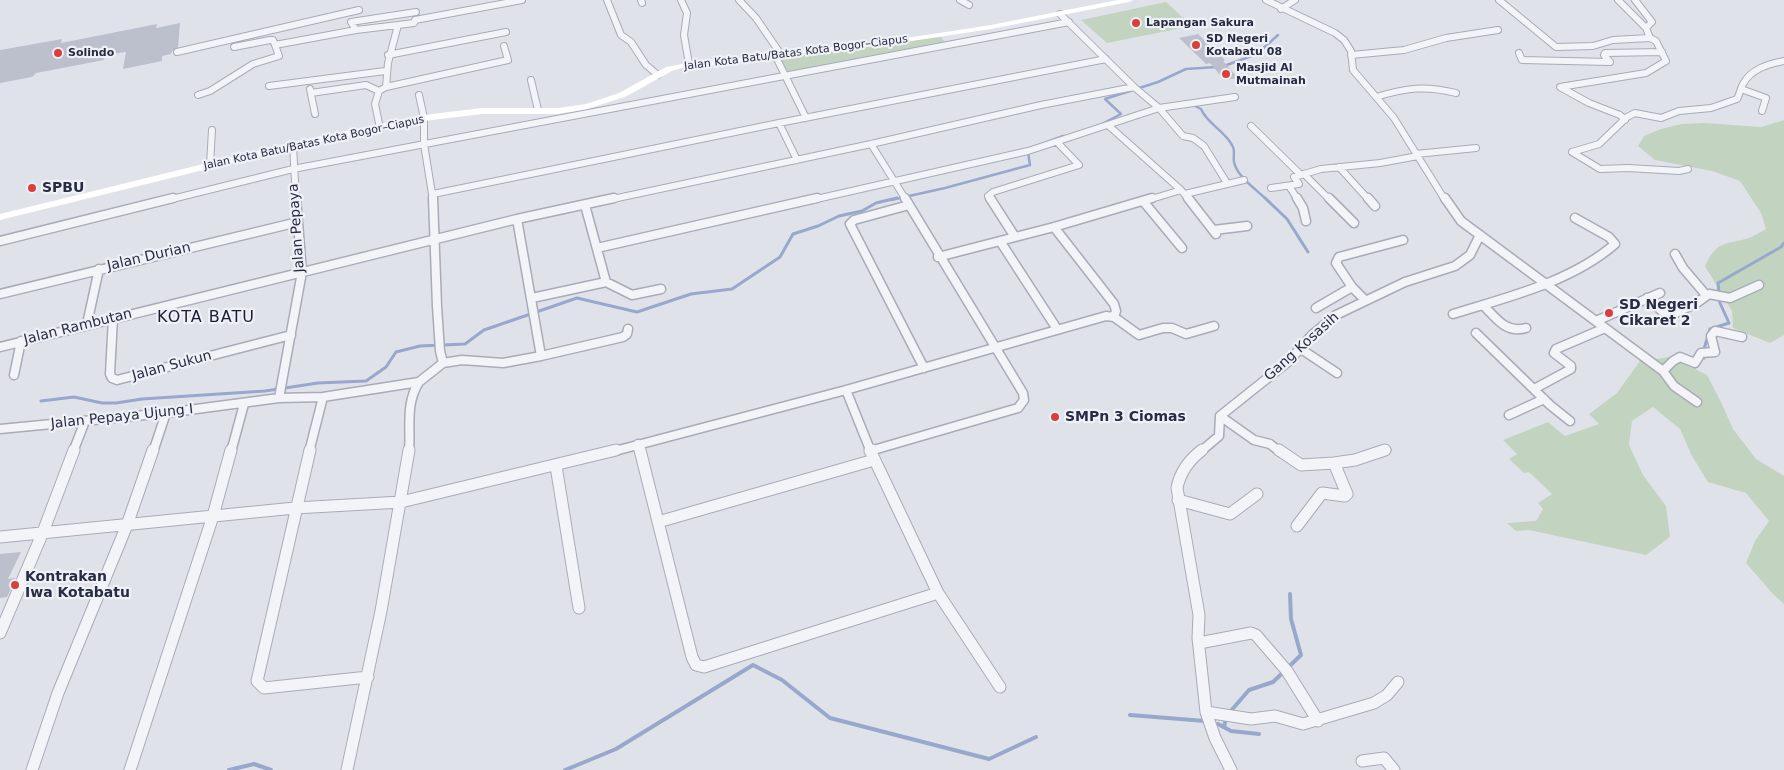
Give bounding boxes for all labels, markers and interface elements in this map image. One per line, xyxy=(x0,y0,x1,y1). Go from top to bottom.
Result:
place label: Lapangan Sakura xyxy=(1146,16,1254,30)
marker: Lapangan Sakura xyxy=(1130,17,1142,29)
place label: SD Negeri Kotabatu 08 xyxy=(1206,32,1282,58)
street label: Jalan Kota Batu/Batas Kota Bogor–Ciapus xyxy=(683,33,909,73)
marker: SD Negeri Kotabatu 08 xyxy=(1190,39,1202,51)
place label: Solindo xyxy=(68,46,114,60)
marker: Solindo xyxy=(52,47,64,59)
place label: Masjid Al Mutmainah xyxy=(1236,61,1306,87)
marker: Masjid Al Mutmainah xyxy=(1220,68,1232,80)
street label: Jalan Kota Batu/Batas Kota Bogor–Ciapus xyxy=(203,113,425,173)
place label: SPBU xyxy=(42,180,84,196)
marker: SPBU xyxy=(26,182,38,194)
street label: Jalan Pepaya xyxy=(286,183,308,273)
street label: Jalan Durian xyxy=(106,239,192,275)
place label: SD Negeri Cikaret 2 xyxy=(1619,297,1698,330)
street label: Jalan Rambutan xyxy=(22,305,134,349)
marker: SD Negeri Cikaret 2 xyxy=(1603,307,1615,319)
district label: KOTA BATU xyxy=(156,308,256,328)
street label: Gang Kosasih xyxy=(1261,309,1343,385)
street label: Jalan Sukun xyxy=(130,347,214,385)
street label: Jalan Pepaya Ujung I xyxy=(50,401,194,433)
place label: SMPn 3 Ciomas xyxy=(1065,409,1186,425)
marker: SMPn 3 Ciomas xyxy=(1049,411,1061,423)
place label: Kontrakan Iwa Kotabatu xyxy=(25,569,130,602)
marker: Kontrakan Iwa Kotabatu xyxy=(9,579,21,591)

